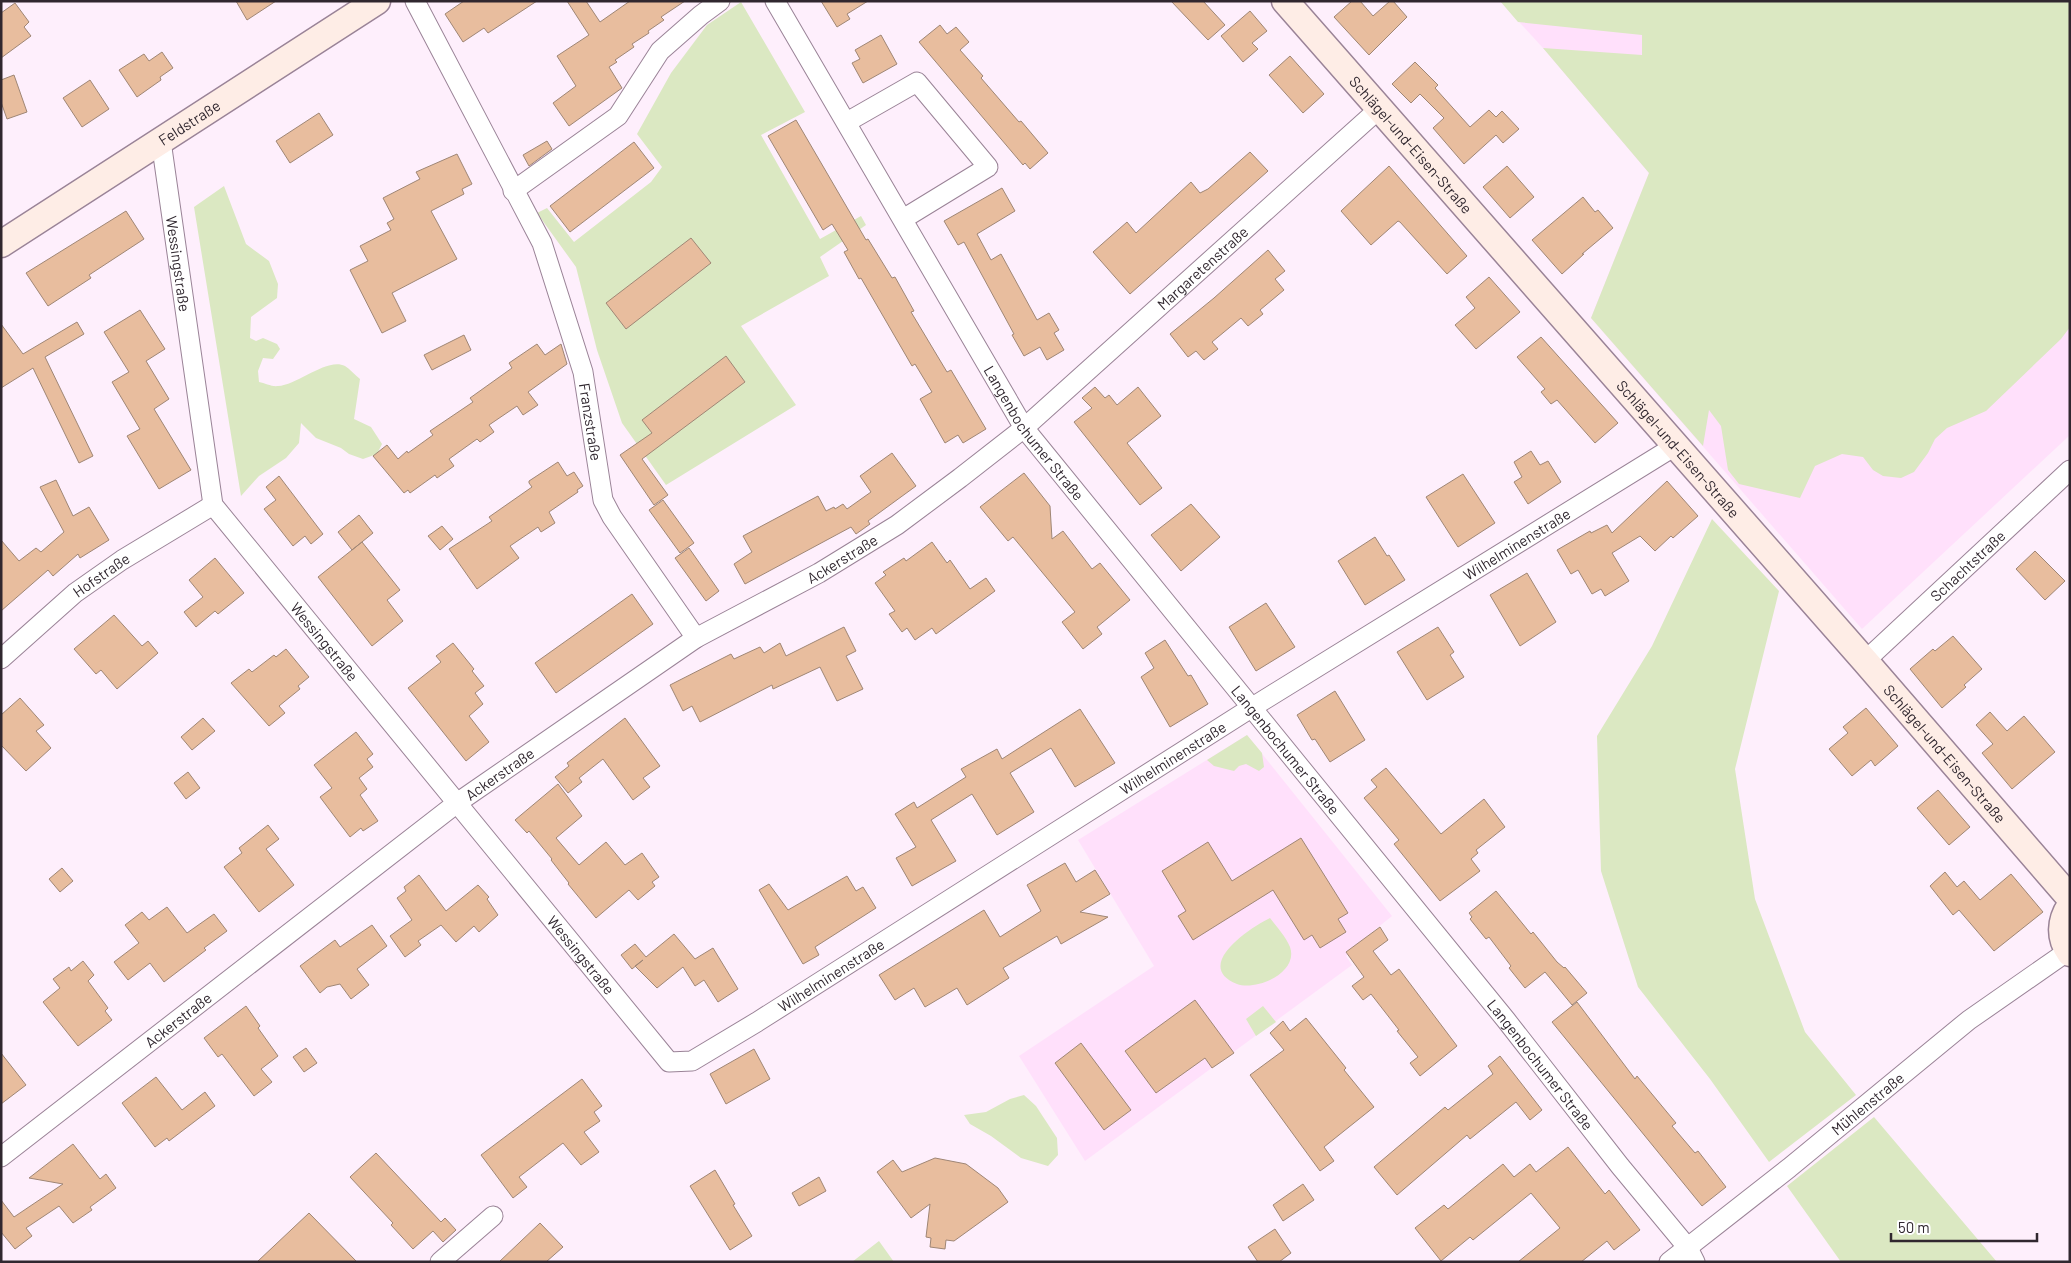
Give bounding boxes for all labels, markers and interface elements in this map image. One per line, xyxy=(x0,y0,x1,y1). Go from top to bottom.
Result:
street label: Schlägel-und-Eisen-Straße xyxy=(1346,72,1476,217)
street label: Feldstraße xyxy=(155,96,223,149)
street label: Wessingstraße xyxy=(163,215,194,313)
street label: Margaretenstraße xyxy=(1153,222,1252,313)
street label: Langenbochumer Straße xyxy=(981,362,1088,504)
street label: Schlägel-und-Eisen-Straße xyxy=(1613,376,1744,521)
street label: Franzstraße xyxy=(576,382,606,462)
street label: Wilhelminenstraße xyxy=(1460,504,1573,584)
street label: Schachtstraße xyxy=(1926,526,2009,605)
street label: Ackerstraße xyxy=(804,530,881,587)
street label: Hofstraße xyxy=(69,549,133,601)
street label: Wessingstraße xyxy=(287,598,362,684)
street label: Langenbochumer Straße xyxy=(1228,681,1344,818)
street label: Schlägel-und-Eisen-Straße xyxy=(1880,681,2010,826)
street label: Wilhelminenstraße xyxy=(1116,717,1229,798)
street label: Ackerstraße xyxy=(462,744,537,804)
street label: Wessingstraße xyxy=(544,912,619,998)
street label: Wilhelminenstraße xyxy=(774,935,887,1015)
street label: Ackerstraße xyxy=(141,988,215,1051)
street label: Langenbochumer Straße xyxy=(1484,995,1597,1133)
street label: Mühlenstraße xyxy=(1828,1068,1907,1139)
scale bar xyxy=(1891,1210,2037,1242)
text: 50 m xyxy=(1898,1218,1930,1236)

